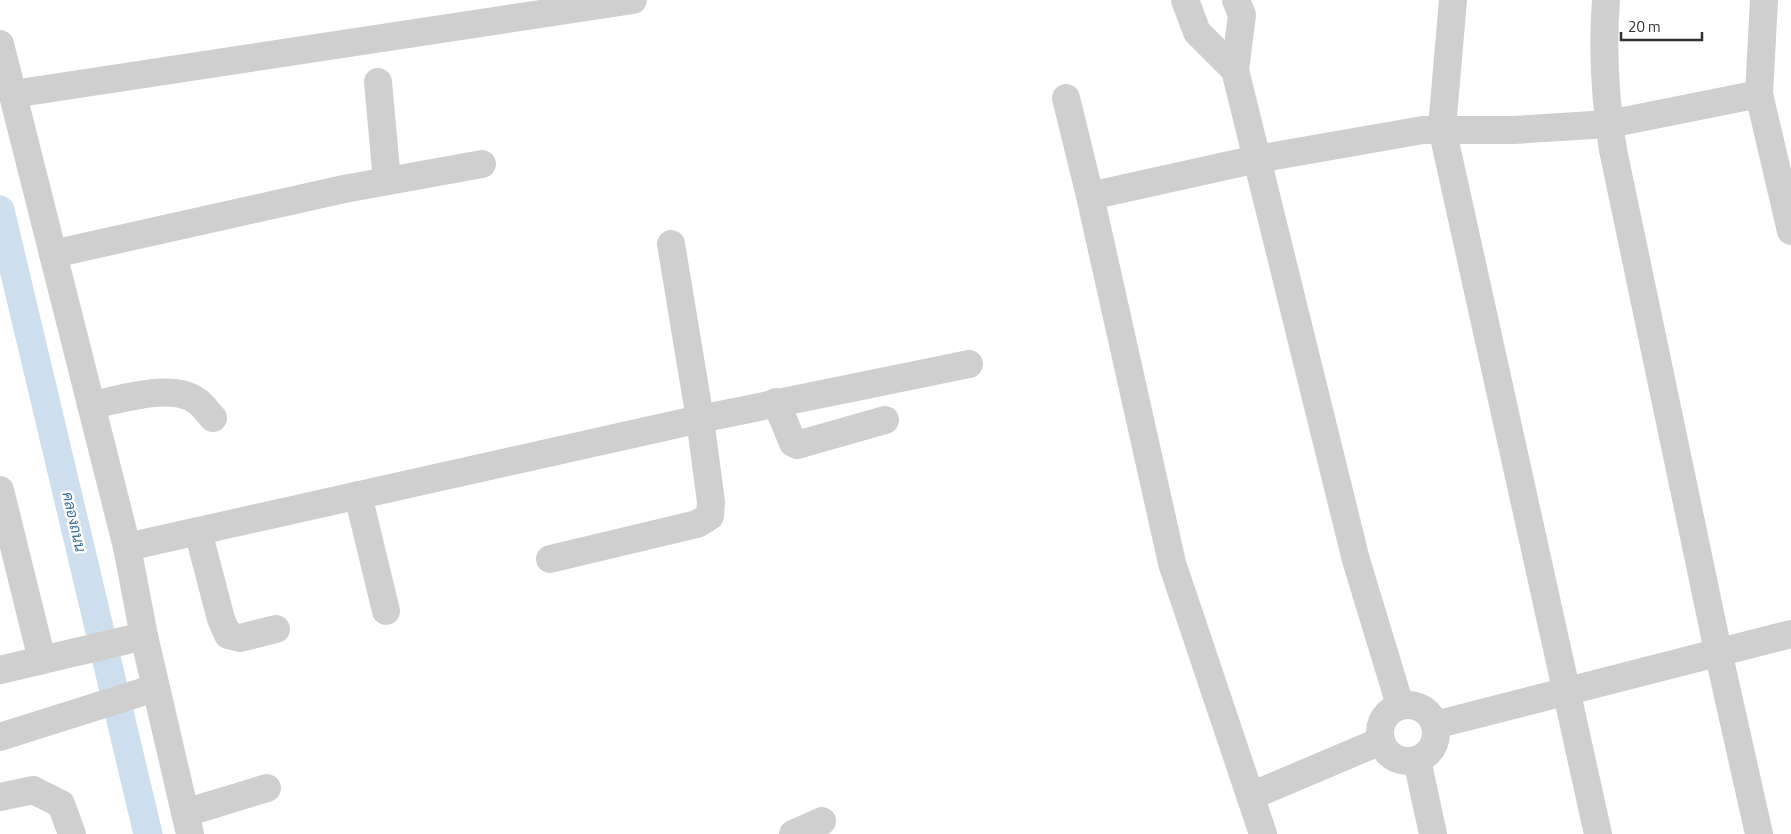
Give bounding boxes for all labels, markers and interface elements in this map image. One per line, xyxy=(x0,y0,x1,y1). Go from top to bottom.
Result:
scale bar xyxy=(1621,10,1702,42)
text: 20 m xyxy=(1628,15,1661,38)
water label: คลองถนน xyxy=(56,489,93,555)

